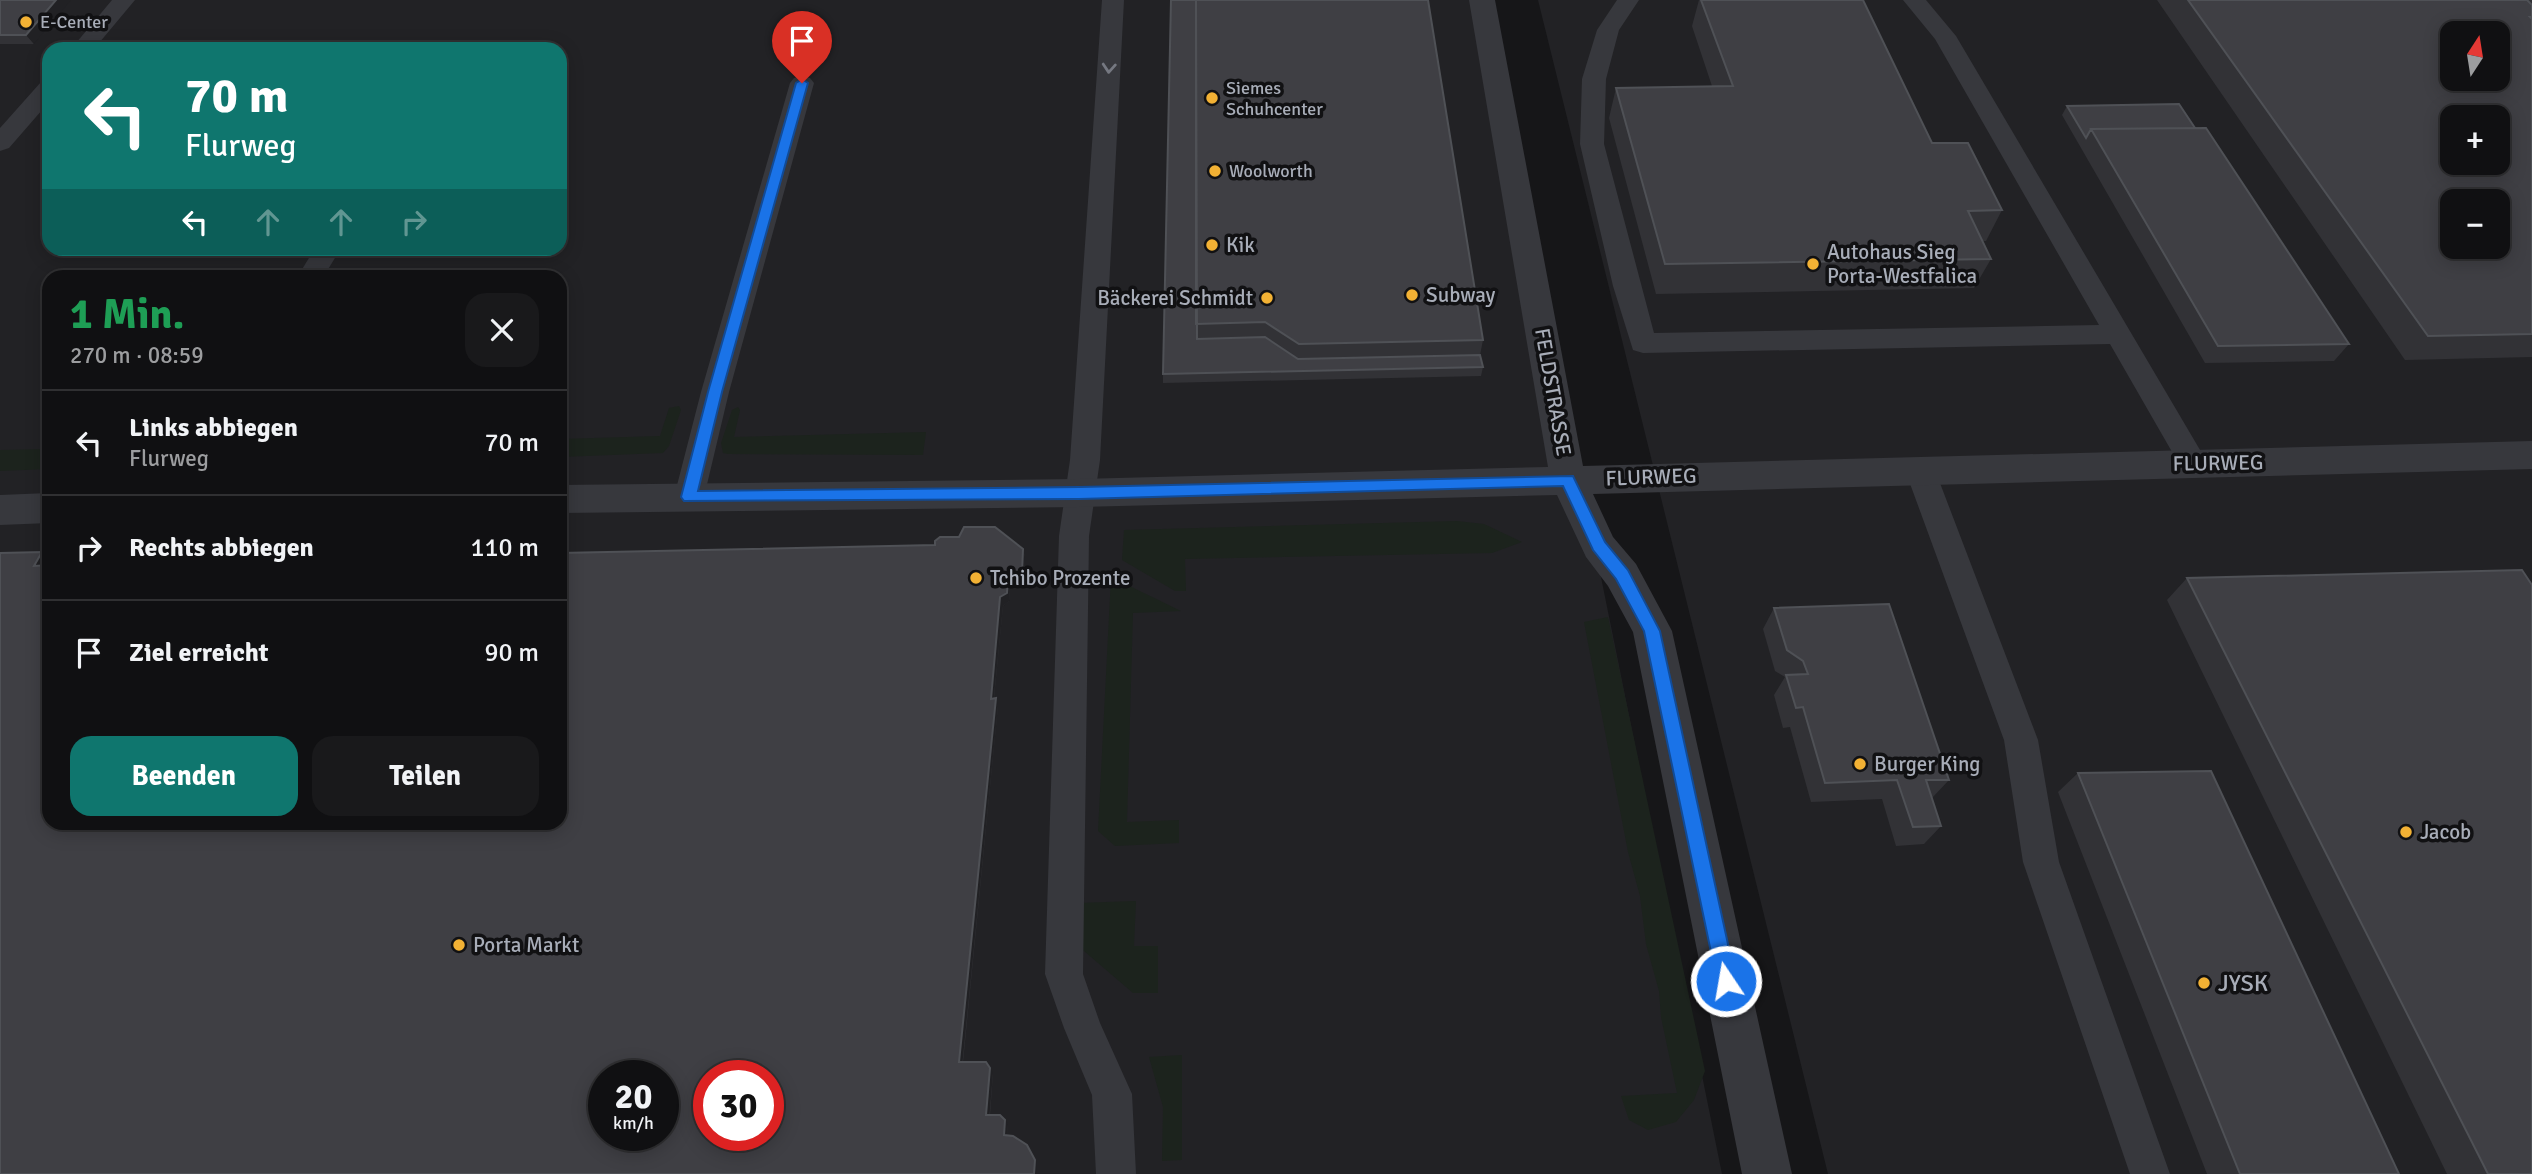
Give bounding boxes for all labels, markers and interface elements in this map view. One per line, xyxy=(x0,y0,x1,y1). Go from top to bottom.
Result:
place label: E-Center xyxy=(40,11,108,33)
pin xyxy=(772,11,832,83)
marker: E-Center xyxy=(18,14,34,30)
north arrow xyxy=(2440,21,2510,91)
map controls xyxy=(2440,21,2510,259)
icon: arrive xyxy=(783,22,821,60)
one-way arrow xyxy=(1102,63,1117,74)
text: 70 m xyxy=(185,66,288,126)
icon: left xyxy=(70,70,161,161)
place label: Siemes Schuhcenter xyxy=(1226,77,1323,120)
marker: Siemes Schuhcenter xyxy=(1204,90,1220,106)
button: + xyxy=(2440,105,2510,175)
text: Flurweg xyxy=(185,126,296,165)
place label: Woolworth xyxy=(1229,160,1313,182)
marker: Woolworth xyxy=(1207,163,1223,179)
button: − xyxy=(2440,189,2510,259)
icon: left xyxy=(176,203,214,241)
icon: ahead xyxy=(249,203,287,241)
icon: ahead xyxy=(322,203,360,241)
icon: right xyxy=(395,203,433,241)
place label: Kik xyxy=(1226,232,1255,258)
marker: Kik xyxy=(1204,237,1220,253)
place label: Autohaus Sieg Porta-Westfalica xyxy=(1827,239,1977,289)
marker: Autohaus Sieg Porta-Westfalica xyxy=(1805,256,1821,272)
place label: Subway xyxy=(1426,282,1496,308)
place label: Bäckerei Schmidt xyxy=(1097,285,1253,311)
marker: Subway xyxy=(1404,287,1420,303)
text: 1 Min. xyxy=(70,289,184,340)
marker: Bäckerei Schmidt xyxy=(1259,290,1275,306)
button: close xyxy=(465,293,539,367)
street label: FELDSTRASSE xyxy=(1529,326,1577,458)
text: 270 m · 08:59 xyxy=(70,341,204,370)
text: Links abbiegen xyxy=(129,412,298,444)
icon: left xyxy=(70,424,108,462)
text: 70 m xyxy=(484,427,539,459)
text: Flurweg xyxy=(129,444,209,473)
street label: FLURWEG xyxy=(2172,449,2264,477)
street label: FLURWEG xyxy=(1605,462,1697,492)
icon: right xyxy=(70,529,108,567)
text: Rechts abbiegen xyxy=(129,532,314,564)
text: 110 m xyxy=(470,532,539,564)
place label: Tchibo Prozente xyxy=(990,565,1130,591)
marker: Tchibo Prozente xyxy=(968,570,984,586)
icon: arrive xyxy=(70,634,108,672)
text: Ziel erreicht xyxy=(129,637,269,669)
text: 90 m xyxy=(484,637,539,669)
button: Beenden xyxy=(70,736,298,816)
button: Teilen xyxy=(312,736,539,816)
place label: Burger King xyxy=(1874,751,1980,777)
marker: Burger King xyxy=(1852,756,1868,772)
place label: Jacob xyxy=(2420,819,2471,845)
marker: Jacob xyxy=(2398,824,2414,840)
place label: Porta Markt xyxy=(473,932,579,958)
marker: Porta Markt xyxy=(451,937,467,953)
position arrow xyxy=(1689,944,1763,1018)
place label: JYSK xyxy=(2218,968,2268,998)
marker: JYSK xyxy=(2196,975,2212,991)
speed limit sign: 30 xyxy=(693,1060,784,1151)
text: 20 xyxy=(615,1075,652,1118)
text: km/h xyxy=(613,1112,654,1134)

